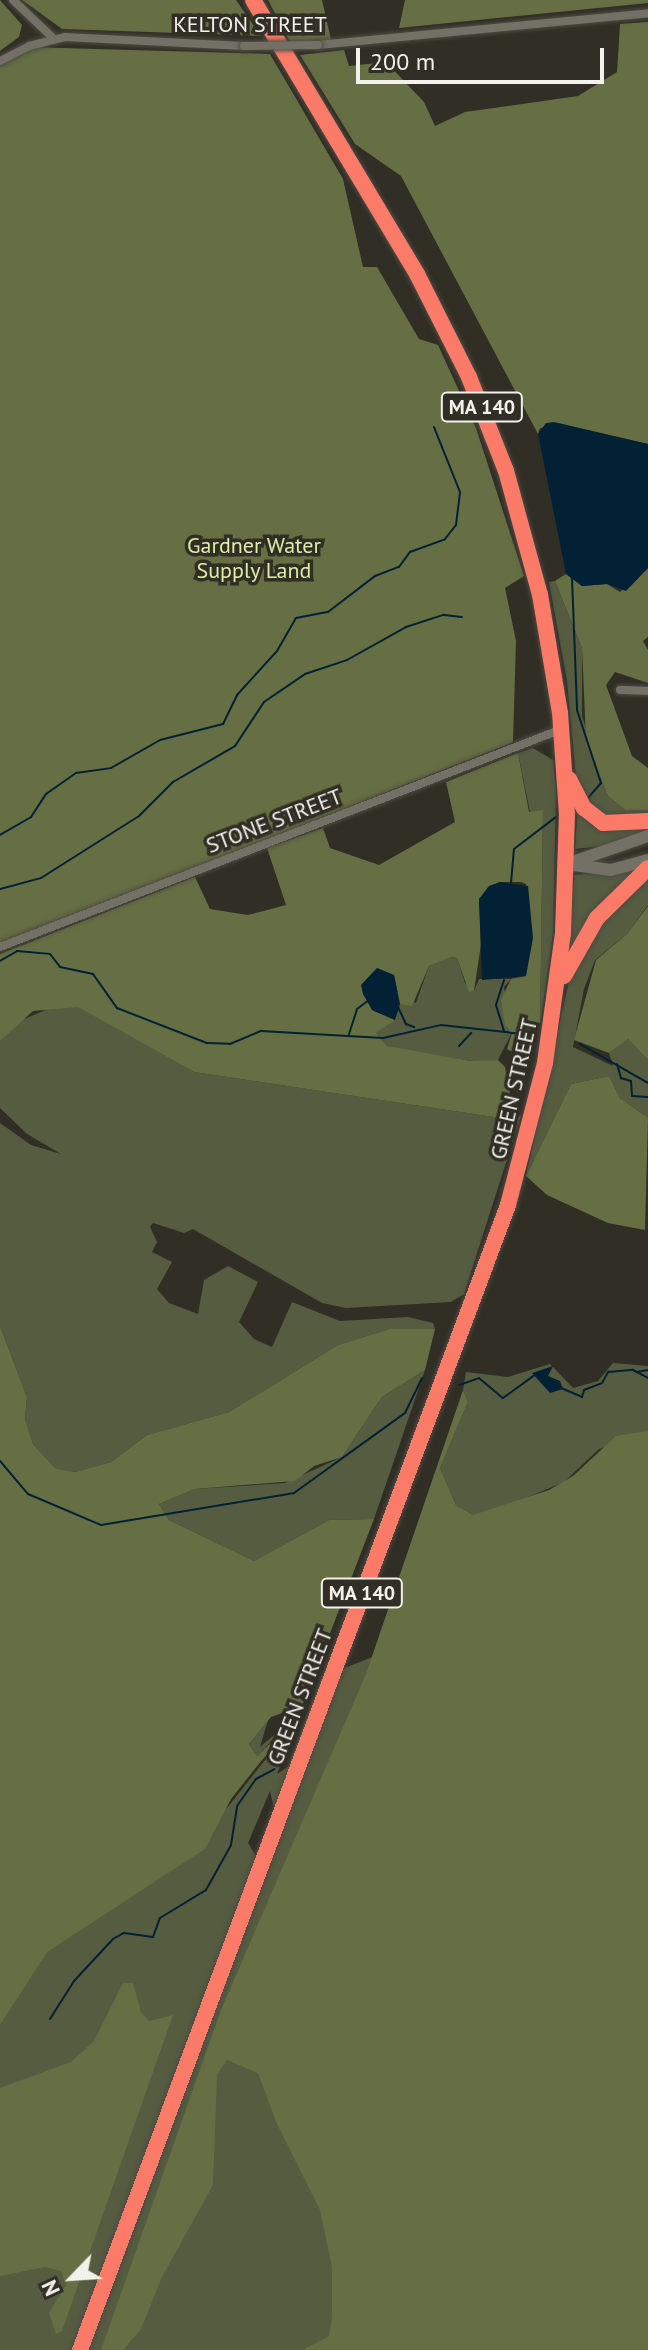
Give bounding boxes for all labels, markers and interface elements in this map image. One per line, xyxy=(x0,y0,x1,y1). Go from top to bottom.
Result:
street label: KELTON STREET xyxy=(173,12,327,38)
scale bar xyxy=(360,32,608,82)
text: 200 m xyxy=(370,46,435,77)
road number: MA 140 xyxy=(440,391,524,423)
park label: Gardner Water Supply Land xyxy=(187,532,321,584)
street label: STONE STREET xyxy=(202,783,346,859)
street label: GREEN STREET xyxy=(485,1016,543,1162)
road number: MA 140 xyxy=(320,1577,404,1609)
street label: GREEN STREET xyxy=(262,1625,338,1769)
north arrow xyxy=(32,2238,112,2318)
text: N xyxy=(35,2276,66,2301)

